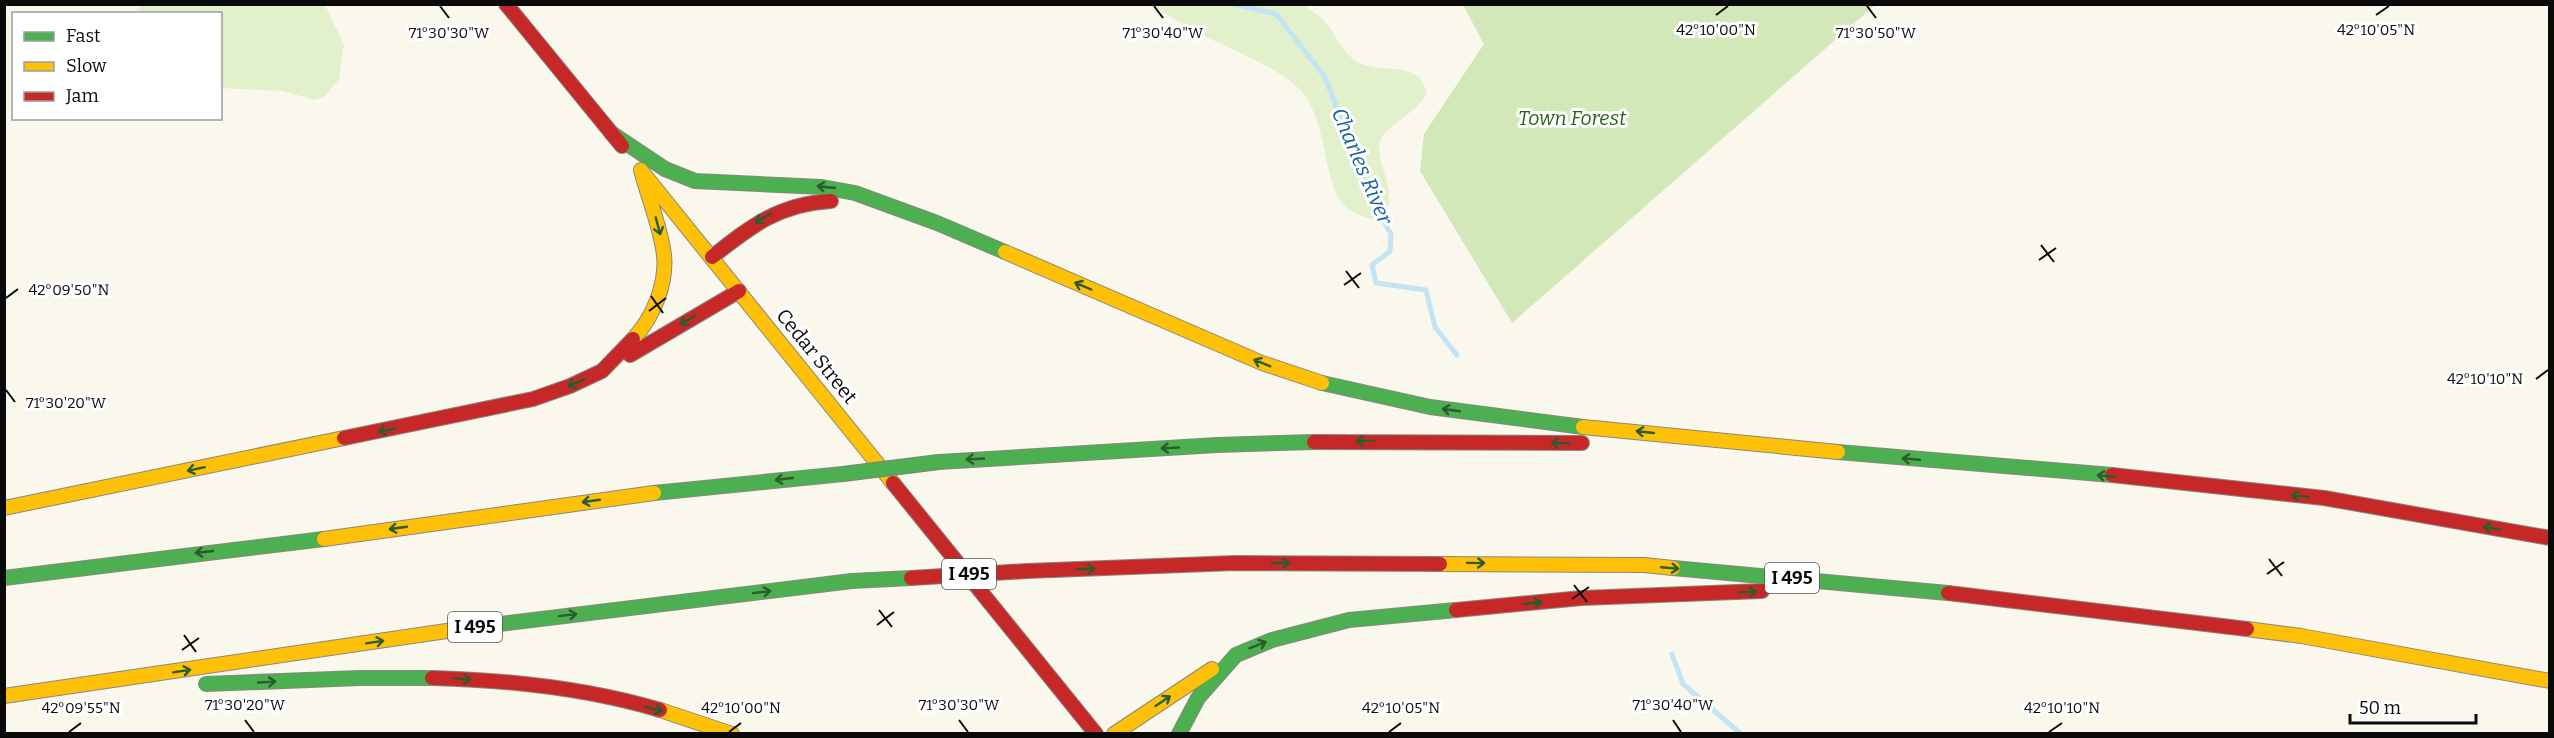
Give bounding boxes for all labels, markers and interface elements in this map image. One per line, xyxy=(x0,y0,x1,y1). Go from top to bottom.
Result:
legend xyxy=(12,12,222,120)
text: 42°10'00"N xyxy=(1676,21,1756,39)
text: 42°10'05"N xyxy=(2337,21,2415,39)
text: 71°30'30"W xyxy=(409,24,490,42)
text: 71°30'40"W xyxy=(1123,24,1204,42)
text: 71°30'50"W xyxy=(1836,24,1917,42)
text: Fast xyxy=(66,25,101,47)
text: Slow xyxy=(66,55,107,77)
text: Jam xyxy=(65,85,99,107)
water label: Charles River xyxy=(1326,104,1399,229)
park label: Town Forest xyxy=(1518,106,1627,130)
one-way arrow xyxy=(816,181,836,192)
one-way arrow xyxy=(755,212,772,224)
one-way arrow xyxy=(653,216,664,235)
one-way arrow xyxy=(1074,280,1092,291)
text: 42°09'50"N xyxy=(29,281,110,299)
street label: Cedar Street xyxy=(771,304,863,408)
one-way arrow xyxy=(680,314,697,326)
one-way arrow xyxy=(1254,357,1272,368)
text: 42°10'10"N xyxy=(2447,370,2523,388)
one-way arrow xyxy=(568,378,586,390)
text: 71°30'20"W xyxy=(26,394,107,412)
one-way arrow xyxy=(1442,405,1462,416)
one-way arrow xyxy=(378,424,397,436)
one-way arrow xyxy=(1635,427,1655,438)
one-way arrow xyxy=(1355,435,1375,447)
one-way arrow xyxy=(1550,437,1570,449)
one-way arrow xyxy=(1161,443,1181,454)
one-way arrow xyxy=(1902,453,1922,464)
one-way arrow xyxy=(966,454,986,465)
one-way arrow xyxy=(187,464,206,475)
one-way arrow xyxy=(2096,470,2116,481)
one-way arrow xyxy=(775,474,795,485)
one-way arrow xyxy=(2290,490,2310,501)
one-way arrow xyxy=(581,496,601,507)
one-way arrow xyxy=(2483,522,2502,533)
one-way arrow xyxy=(388,523,408,534)
one-way arrow xyxy=(195,547,214,558)
one-way arrow xyxy=(1270,557,1290,569)
one-way arrow xyxy=(1465,557,1485,569)
road number: I 495 xyxy=(942,559,996,589)
one-way arrow xyxy=(1075,563,1095,575)
one-way arrow xyxy=(1660,563,1680,574)
road number: I 495 xyxy=(1765,563,1819,593)
one-way arrow xyxy=(751,586,771,597)
one-way arrow xyxy=(1738,586,1758,597)
one-way arrow xyxy=(1522,597,1542,608)
one-way arrow xyxy=(558,609,577,620)
road number: I 495 xyxy=(448,612,502,642)
one-way arrow xyxy=(364,636,384,647)
one-way arrow xyxy=(1248,639,1267,650)
one-way arrow xyxy=(172,666,191,677)
one-way arrow xyxy=(452,674,472,685)
one-way arrow xyxy=(257,676,277,687)
scale bar xyxy=(2350,687,2476,725)
one-way arrow xyxy=(1154,695,1170,707)
text: 71°30'20"W xyxy=(205,696,286,714)
text: 71°30'30"W xyxy=(919,696,1000,714)
text: 71°30'40"W xyxy=(1633,696,1714,714)
text: 50 m xyxy=(2359,697,2401,719)
text: 42°09'55"N xyxy=(41,699,121,717)
text: 42°10'00"N xyxy=(701,699,781,717)
text: 42°10'05"N xyxy=(1362,699,1440,717)
text: 42°10'10"N xyxy=(2024,699,2100,717)
one-way arrow xyxy=(644,704,663,715)

